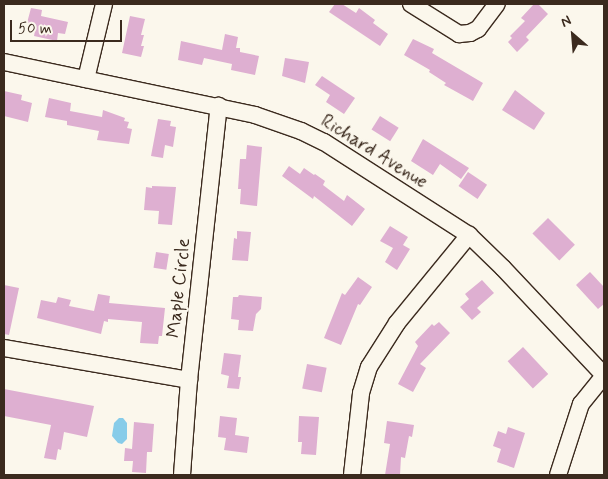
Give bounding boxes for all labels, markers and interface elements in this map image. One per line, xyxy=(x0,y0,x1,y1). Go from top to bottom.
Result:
scale bar xyxy=(12,10,125,42)
north arrow xyxy=(548,10,598,60)
text: N xyxy=(558,12,574,32)
text: 50 m xyxy=(18,19,52,39)
street label: Richard Avenue xyxy=(315,109,433,195)
street label: Maple Circle xyxy=(162,237,196,339)

